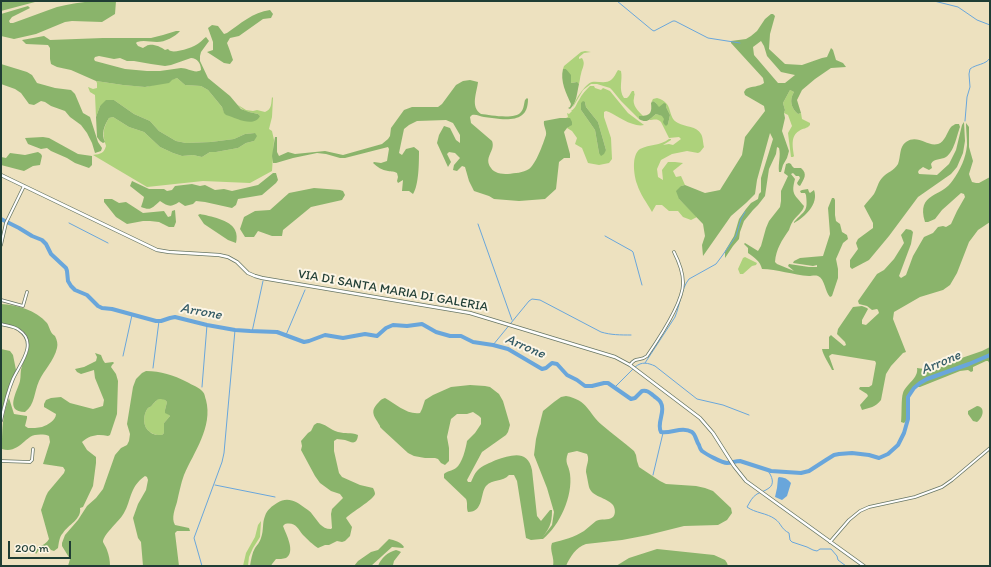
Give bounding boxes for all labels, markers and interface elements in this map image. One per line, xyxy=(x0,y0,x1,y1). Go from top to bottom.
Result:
street label: VIA DI SANTA MARIA DI GALERIA xyxy=(297,267,489,315)
water label: Arrone xyxy=(179,300,223,324)
water label: Arrone xyxy=(503,331,547,363)
water label: Arrone xyxy=(919,347,963,379)
scale bar xyxy=(10,533,73,559)
text: 200 m xyxy=(15,541,49,555)

